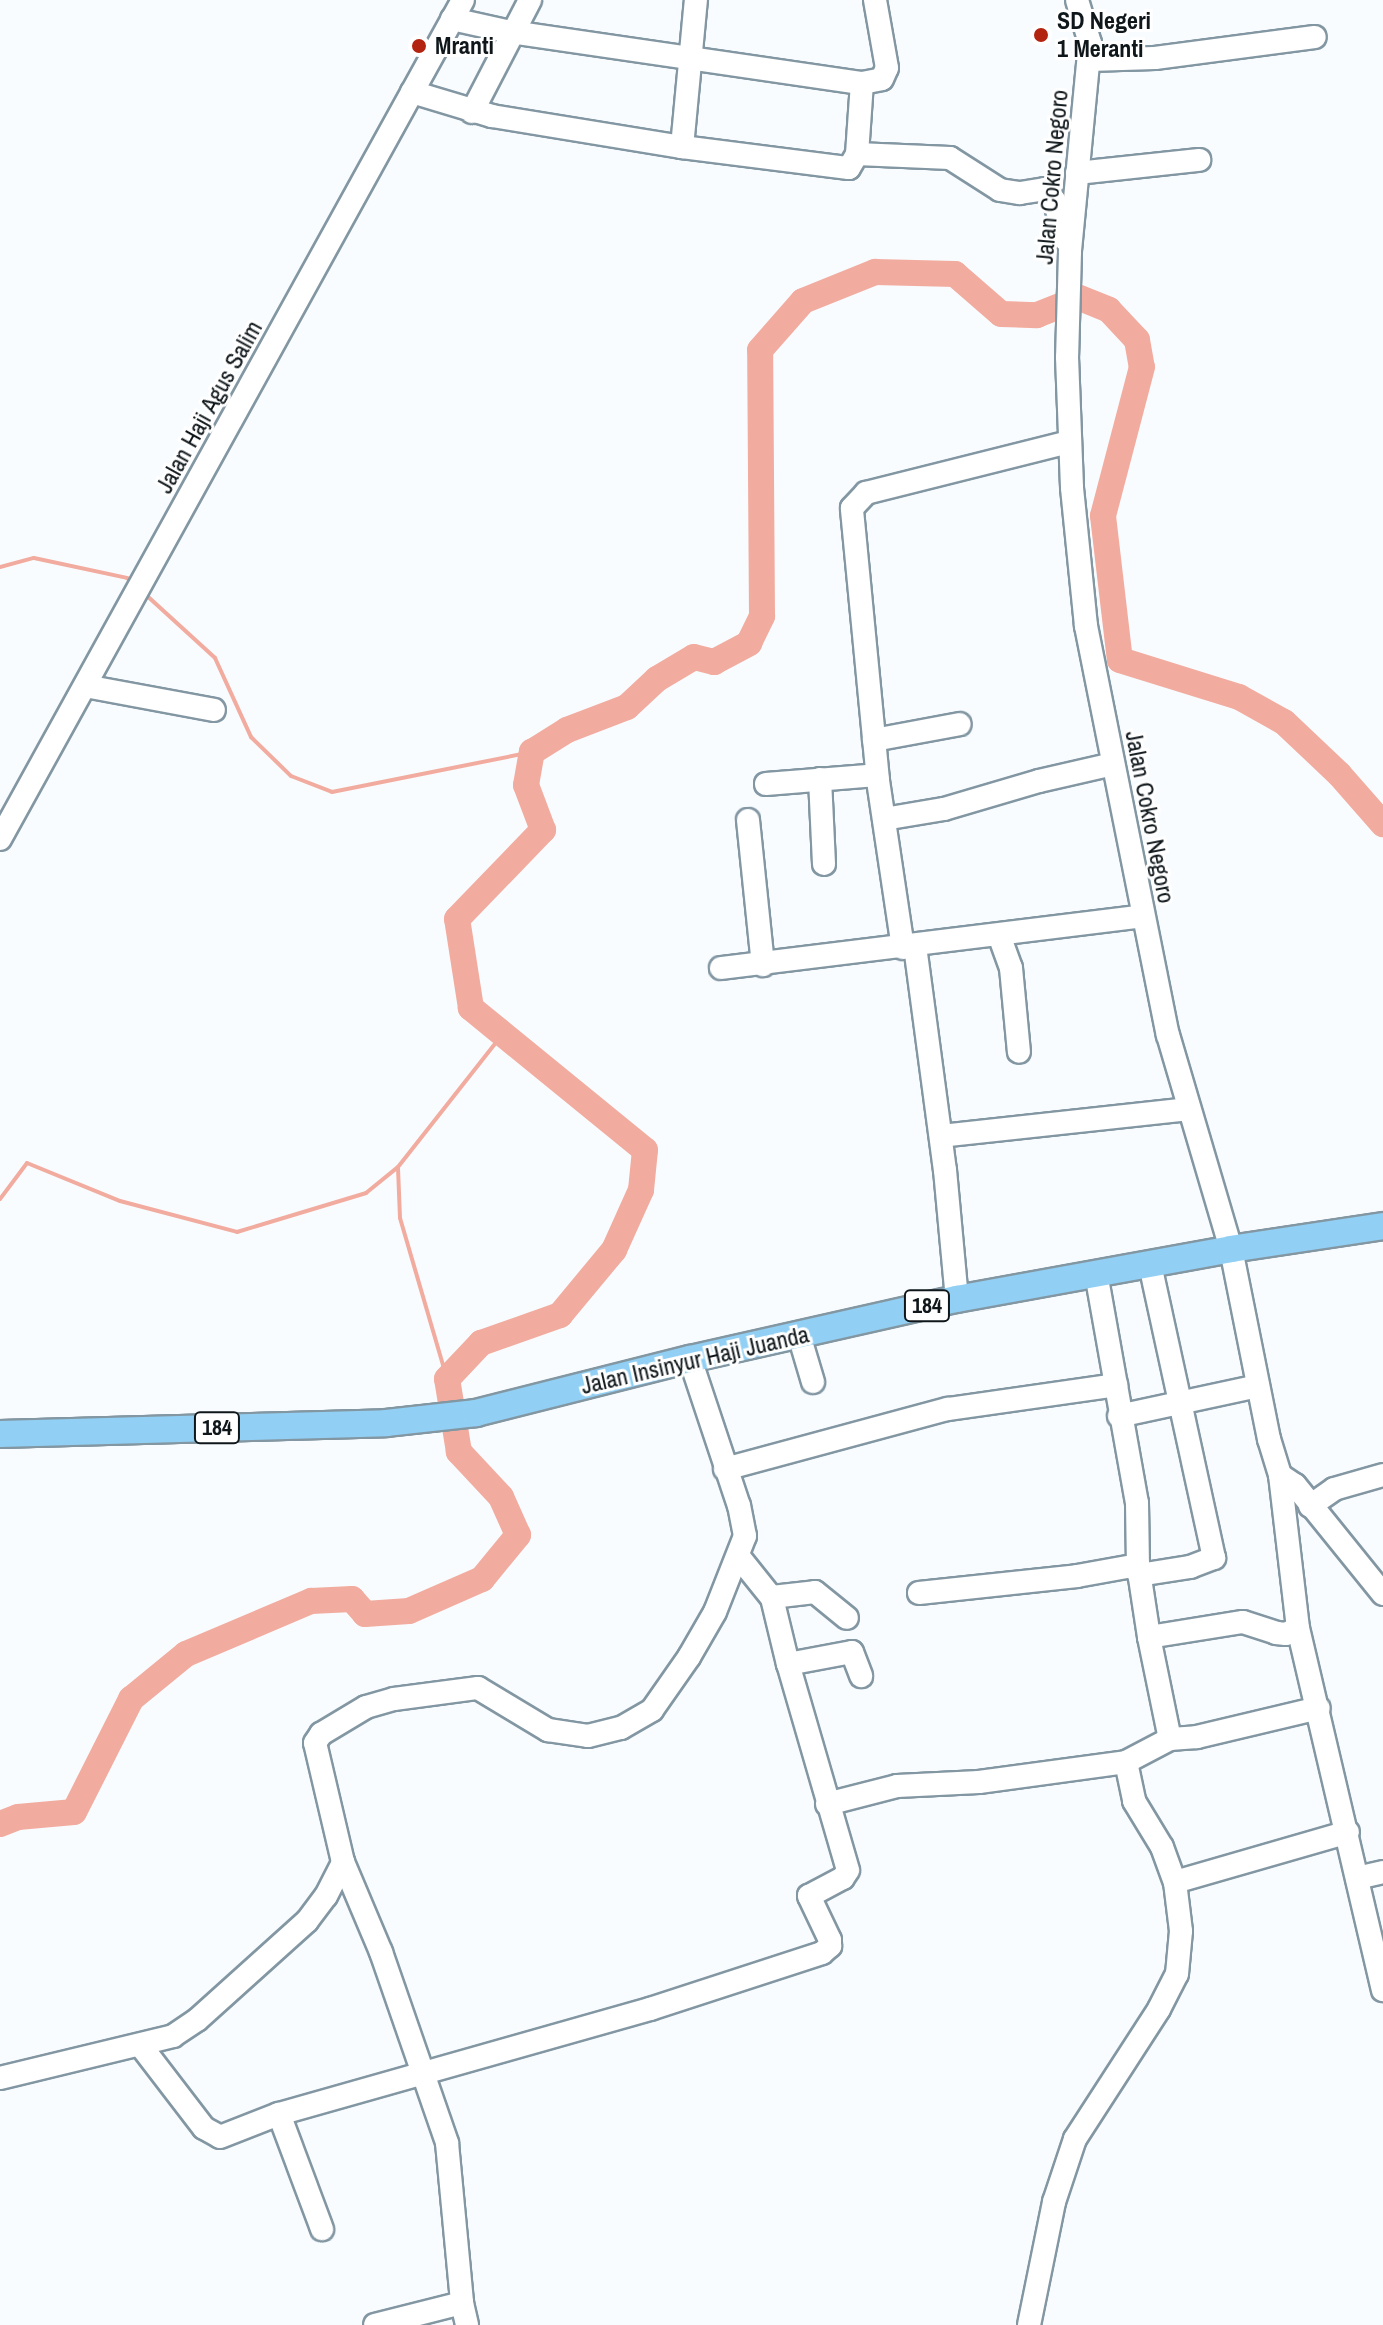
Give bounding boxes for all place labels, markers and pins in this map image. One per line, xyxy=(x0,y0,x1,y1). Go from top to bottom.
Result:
place label: SD Negeri 1 Meranti xyxy=(1057,7,1151,63)
marker: SD Negeri 1 Meranti xyxy=(1032,26,1050,44)
place label: Mranti xyxy=(435,32,494,60)
marker: Mranti xyxy=(410,37,428,55)

